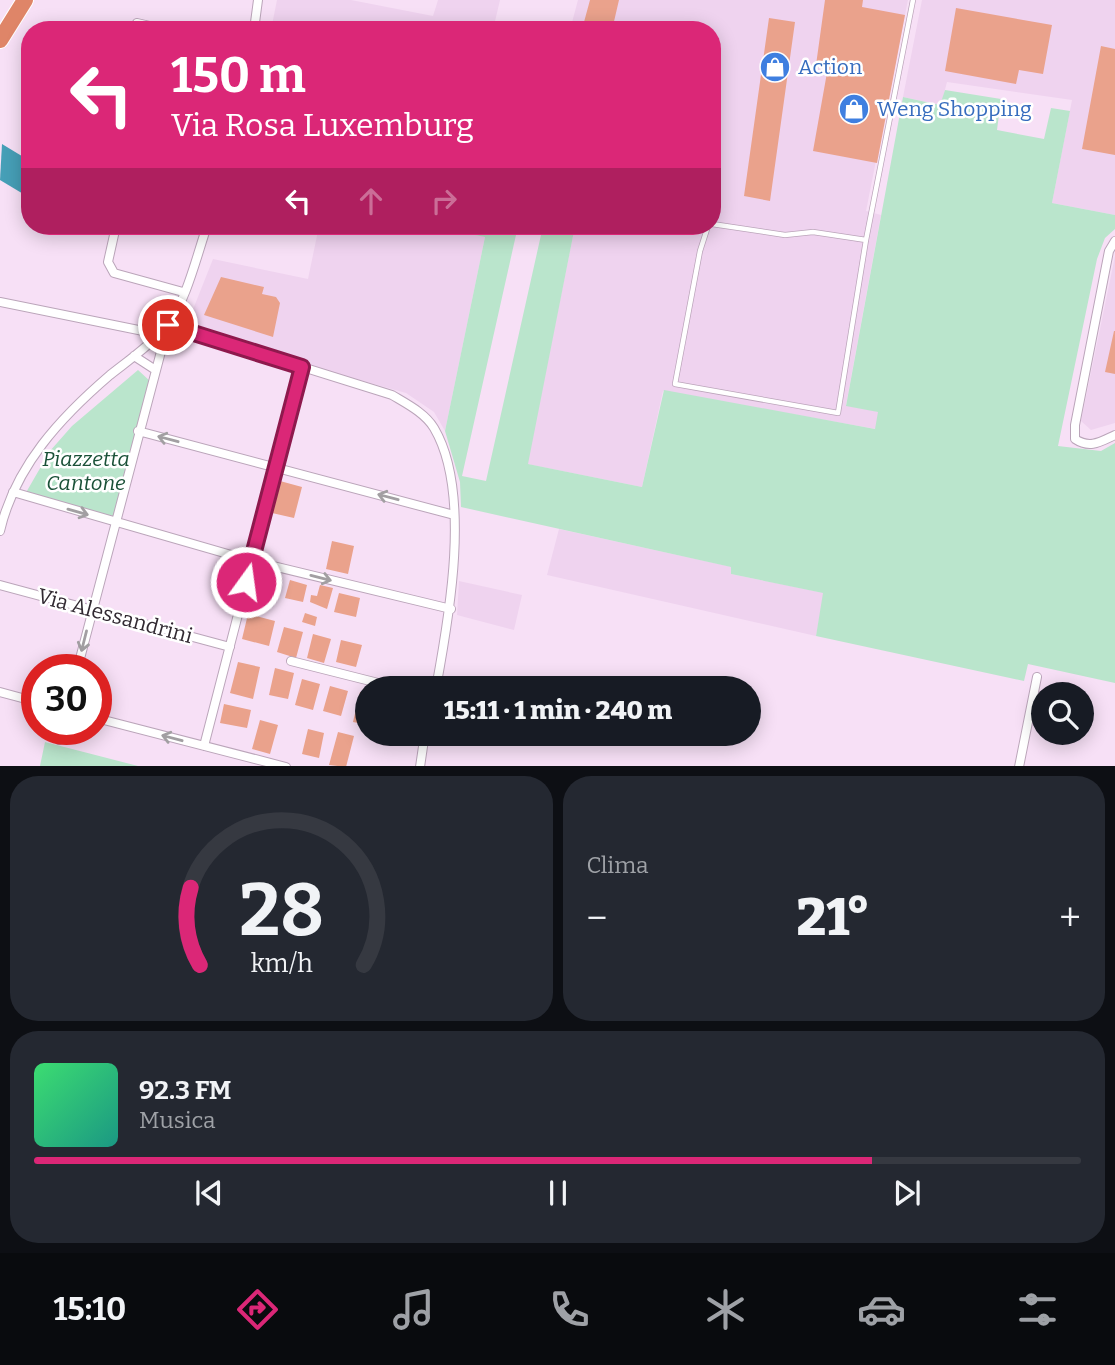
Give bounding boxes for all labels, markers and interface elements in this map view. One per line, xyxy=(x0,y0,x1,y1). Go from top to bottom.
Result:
text: 150 m xyxy=(171,46,306,105)
icon: left xyxy=(56,49,147,140)
shop icon: Action xyxy=(758,50,792,84)
place label: Action xyxy=(798,54,862,80)
shop icon: Weng Shopping xyxy=(837,92,871,126)
place label: Weng Shopping xyxy=(877,96,1032,122)
text: Via Rosa Luxemburg xyxy=(171,106,474,144)
icon: left xyxy=(279,182,317,220)
icon: ahead xyxy=(352,182,390,220)
icon: right xyxy=(425,182,463,220)
pin xyxy=(138,295,198,355)
icon: arrive xyxy=(149,306,187,344)
one-way arrow xyxy=(157,432,180,445)
park label: Piazzetta Cantone xyxy=(42,446,130,496)
one-way arrow xyxy=(377,490,400,503)
one-way arrow xyxy=(67,506,89,519)
position arrow xyxy=(209,545,283,619)
one-way arrow xyxy=(309,572,332,585)
street label: Via Alessandrini xyxy=(35,583,195,649)
one-way arrow xyxy=(77,629,90,652)
speed limit sign: 30 xyxy=(21,654,112,745)
map controls xyxy=(1031,682,1094,745)
button: search xyxy=(1031,682,1094,745)
text: 15:11 · 1 min · 240 m xyxy=(444,695,672,726)
one-way arrow xyxy=(161,731,184,744)
text: Clima xyxy=(587,851,649,879)
text: 28 xyxy=(239,867,324,954)
text: 21° xyxy=(797,886,870,949)
text: − xyxy=(587,895,607,941)
text: + xyxy=(1059,895,1081,941)
text: km/h xyxy=(250,948,313,978)
text: 92.3 FM xyxy=(139,1075,232,1106)
text: Musica xyxy=(139,1106,216,1134)
icon: previous xyxy=(190,1174,228,1212)
icon: pause xyxy=(539,1174,577,1212)
icon: next xyxy=(888,1174,926,1212)
icon: directions xyxy=(233,1285,282,1334)
icon: music xyxy=(389,1285,438,1334)
icon: phone xyxy=(545,1285,594,1334)
icon: climate xyxy=(701,1285,750,1334)
icon: car xyxy=(857,1285,906,1334)
icon: filters xyxy=(1013,1285,1062,1334)
text: 15:10 xyxy=(53,1290,126,1328)

